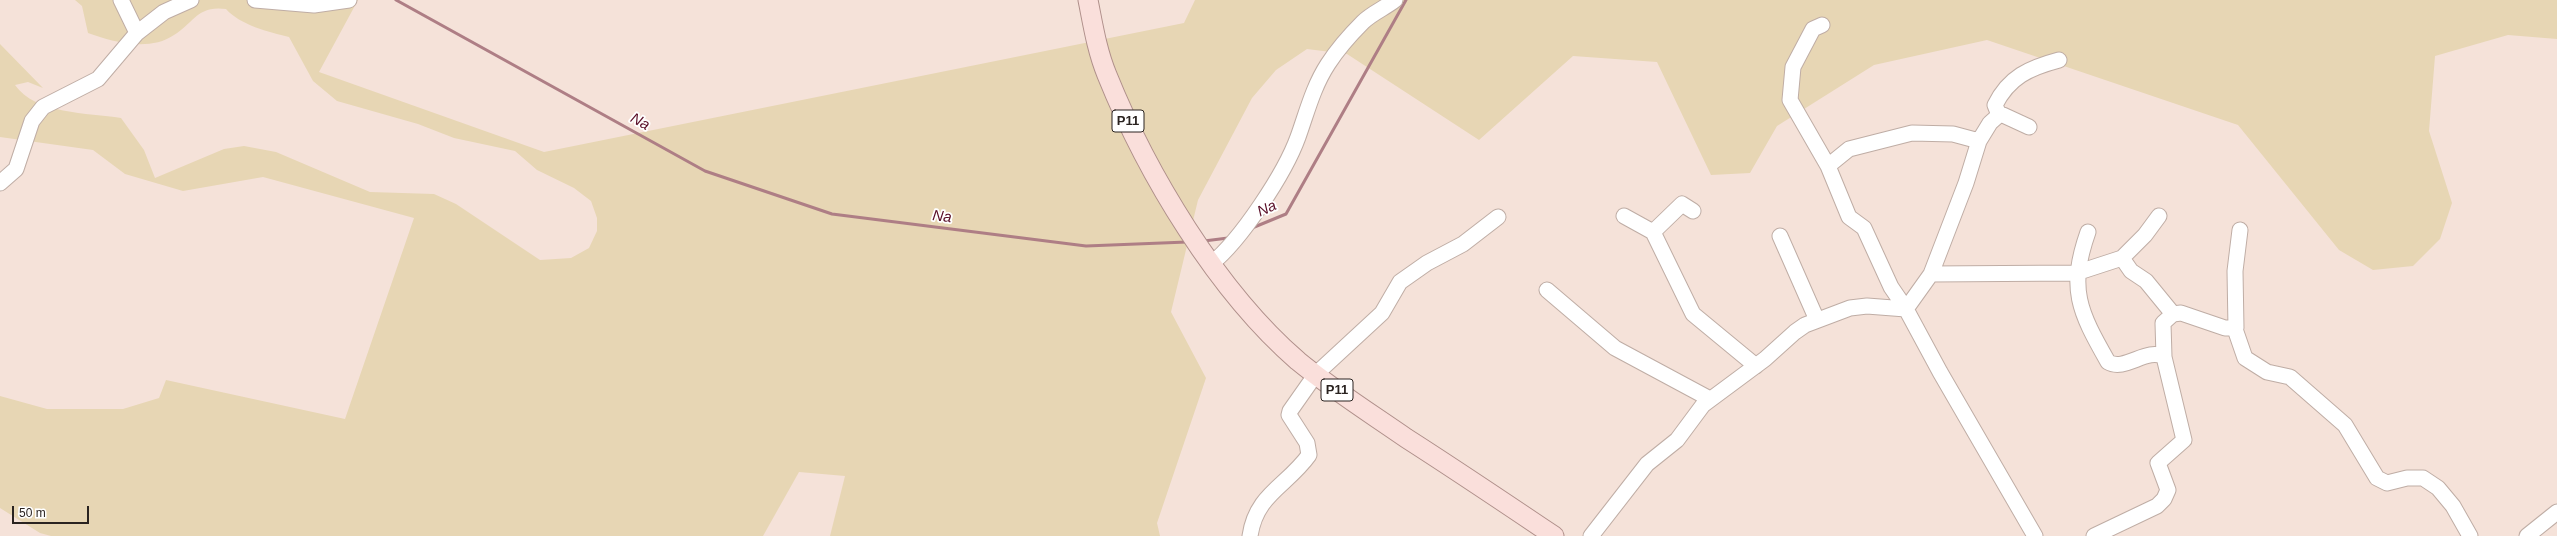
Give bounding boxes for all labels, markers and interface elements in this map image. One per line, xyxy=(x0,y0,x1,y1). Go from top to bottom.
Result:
water label: Na xyxy=(627,109,653,135)
road number: P11 xyxy=(1112,110,1144,132)
water label: Na xyxy=(1255,197,1279,221)
water label: Na xyxy=(931,207,953,227)
road number: P11 xyxy=(1321,379,1353,401)
scale bar xyxy=(14,498,91,524)
text: 50 m xyxy=(19,506,46,520)

